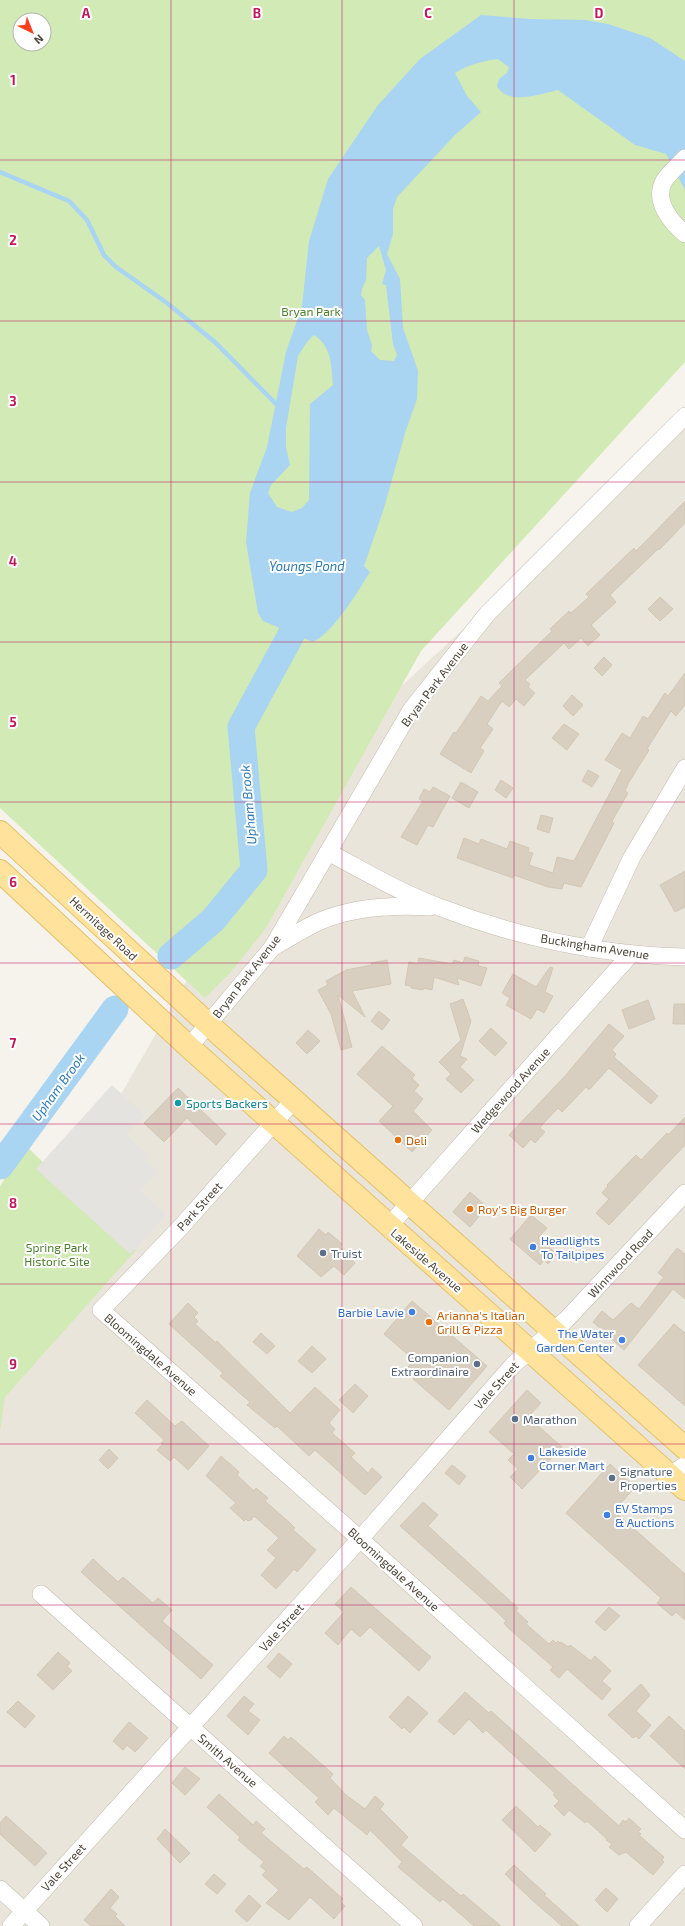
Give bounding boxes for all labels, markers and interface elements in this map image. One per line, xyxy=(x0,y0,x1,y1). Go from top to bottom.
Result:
text: A xyxy=(82,5,91,21)
text: B xyxy=(253,5,261,21)
text: C xyxy=(424,5,432,21)
text: D xyxy=(595,5,604,21)
north arrow xyxy=(12,12,52,52)
text: N xyxy=(32,32,47,47)
text: 1 xyxy=(10,72,16,88)
text: 2 xyxy=(9,232,17,248)
park label: Bryan Park xyxy=(281,304,341,318)
text: 3 xyxy=(9,393,17,409)
text: 4 xyxy=(9,553,17,569)
water label: Youngs Pond xyxy=(269,558,345,574)
street label: Bryan Park Avenue xyxy=(398,639,470,729)
text: 5 xyxy=(9,714,17,730)
water label: Upham Brook xyxy=(237,764,259,845)
text: 6 xyxy=(9,874,17,890)
street label: Hermitage Road xyxy=(67,893,141,963)
street label: Buckingham Avenue xyxy=(540,931,650,961)
street label: Bryan Park Avenue xyxy=(209,932,283,1020)
text: 7 xyxy=(10,1035,17,1051)
street label: Wedgewood Avenue xyxy=(468,1044,552,1136)
water label: Upham Brook xyxy=(28,1050,88,1124)
place label: Sports Backers xyxy=(186,1096,268,1110)
marker: Sports Backers xyxy=(173,1098,183,1108)
place label: Deli xyxy=(406,1133,427,1147)
marker: Deli xyxy=(393,1135,403,1145)
street label: Park Street xyxy=(174,1179,225,1233)
text: 8 xyxy=(9,1195,17,1211)
place label: Roy's Big Burger xyxy=(478,1202,567,1216)
marker: Roy's Big Burger xyxy=(465,1204,475,1214)
street label: Lakeside Avenue xyxy=(388,1225,466,1295)
street label: Winnwood Road xyxy=(585,1226,655,1300)
place label: Headlights To Tailpipes xyxy=(541,1233,604,1261)
park label: Spring Park Historic Site xyxy=(24,1240,90,1268)
marker: Headlights To Tailpipes xyxy=(528,1242,538,1252)
place label: Truist xyxy=(331,1246,363,1260)
marker: Truist xyxy=(318,1248,328,1258)
place label: Barbie Lavie xyxy=(338,1305,404,1319)
marker: Barbie Lavie xyxy=(407,1307,417,1317)
place label: Arianna's Italian Grill & Pizza xyxy=(437,1308,525,1336)
street label: Bloomingdale Avenue xyxy=(102,1310,200,1398)
marker: Arianna's Italian Grill & Pizza xyxy=(424,1317,434,1327)
place label: The Water Garden Center xyxy=(536,1326,614,1354)
marker: The Water Garden Center xyxy=(617,1335,627,1345)
place label: Companion Extraordinaire xyxy=(391,1350,469,1378)
text: 9 xyxy=(9,1356,17,1372)
street label: Vale Street xyxy=(471,1358,521,1412)
marker: Companion Extraordinaire xyxy=(472,1359,482,1369)
place label: Marathon xyxy=(523,1412,577,1426)
marker: Marathon xyxy=(510,1414,520,1424)
place label: Lakeside Corner Mart xyxy=(539,1444,605,1472)
marker: Lakeside Corner Mart xyxy=(526,1453,536,1463)
place label: Signature Properties xyxy=(620,1464,677,1492)
marker: Signature Properties xyxy=(607,1473,617,1483)
place label: EV Stamps & Auctions xyxy=(615,1501,674,1529)
marker: EV Stamps & Auctions xyxy=(602,1510,612,1520)
street label: Bloomingdale Avenue xyxy=(346,1524,442,1614)
street label: Vale Street xyxy=(256,1600,306,1654)
street label: Smith Avenue xyxy=(195,1730,261,1790)
street label: Vale Street xyxy=(38,1840,88,1894)

